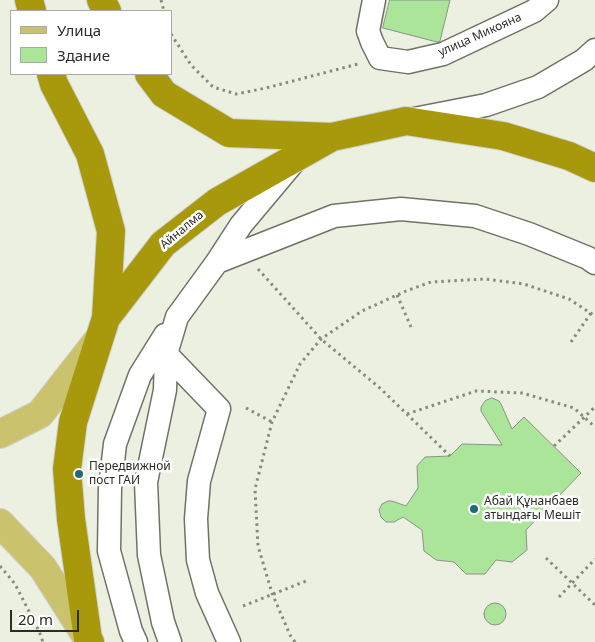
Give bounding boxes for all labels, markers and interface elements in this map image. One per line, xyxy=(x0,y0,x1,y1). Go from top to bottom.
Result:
legend xyxy=(10,10,172,75)
street label: улица Микояна xyxy=(436,10,524,60)
text: Улица xyxy=(57,20,101,40)
text: Здание xyxy=(57,45,110,65)
street label: Айналма xyxy=(157,208,207,252)
place label: Передвижной пост ГАИ xyxy=(89,460,171,488)
marker: Передвижной пост ГАИ xyxy=(73,468,85,480)
place label: Абай Құнанбаев атындағы Мешіт xyxy=(484,495,581,523)
marker: Абай Құнанбаев атындағы Мешіт xyxy=(468,503,480,515)
scale bar xyxy=(12,600,81,632)
text: 20 m xyxy=(18,609,53,629)

